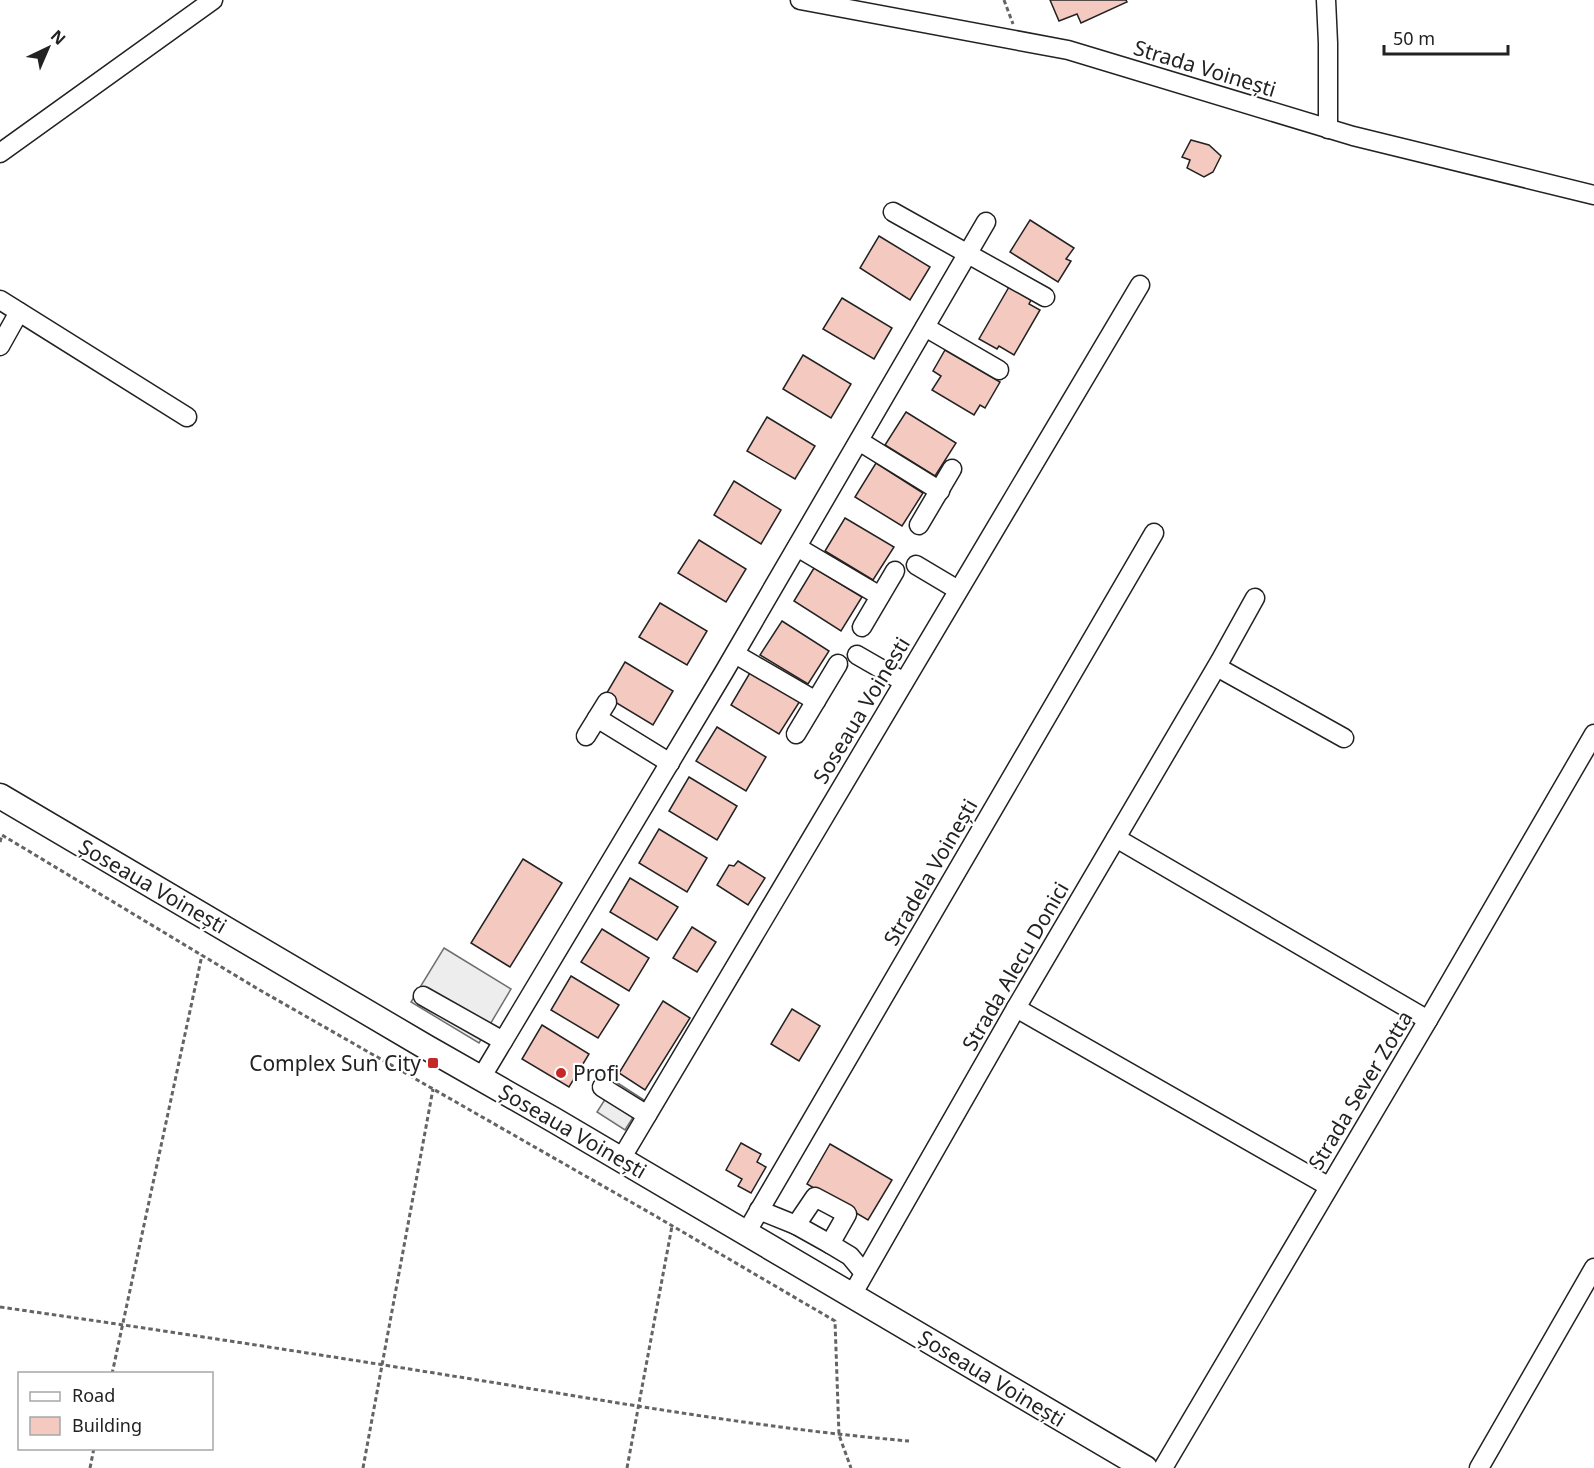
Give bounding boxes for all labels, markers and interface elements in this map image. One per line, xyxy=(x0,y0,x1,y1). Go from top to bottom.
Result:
north arrow xyxy=(18,18,78,78)
scale bar xyxy=(1384,18,1508,56)
text: N xyxy=(46,25,71,50)
text: 50 m xyxy=(1393,26,1435,50)
street label: Strada Voinești xyxy=(1130,33,1280,103)
street label: Soseaua Voinesti xyxy=(806,632,916,788)
street label: Stradela Voinești xyxy=(877,794,983,950)
street label: Șoseaua Voinești xyxy=(74,832,232,940)
street label: Strada Alecu Donici xyxy=(955,877,1075,1055)
street label: Strada Sever Zotta xyxy=(1302,1005,1418,1175)
place label: Complex Sun City xyxy=(249,1049,421,1077)
marker: Complex Sun City xyxy=(426,1056,440,1070)
place label: Profi xyxy=(573,1059,619,1087)
marker: Profi xyxy=(554,1066,568,1080)
street label: Șoseaua Voinești xyxy=(494,1077,652,1185)
street label: Șoseaua Voinești xyxy=(914,1323,1070,1433)
legend xyxy=(18,1372,213,1450)
text: Road xyxy=(72,1383,115,1407)
text: Building xyxy=(72,1413,142,1437)

